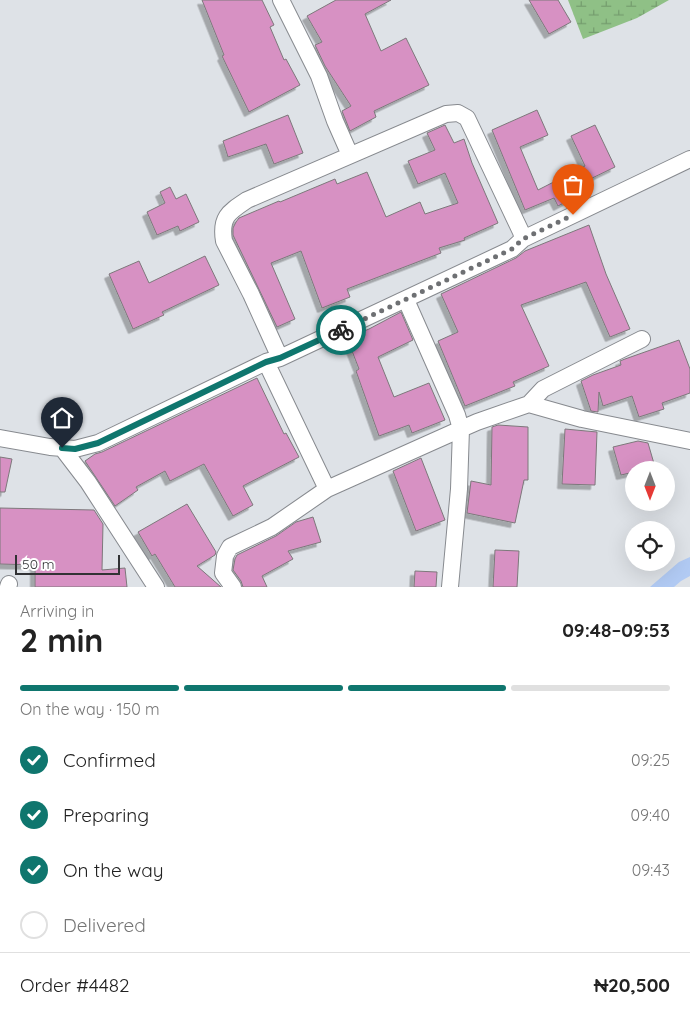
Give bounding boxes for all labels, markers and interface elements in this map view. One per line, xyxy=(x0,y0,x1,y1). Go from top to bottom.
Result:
pin xyxy=(552,164,594,215)
icon: bag xyxy=(559,171,587,199)
courier xyxy=(316,305,366,355)
icon: bike xyxy=(327,316,355,344)
pin xyxy=(41,397,83,448)
icon: home xyxy=(48,404,76,432)
north arrow xyxy=(625,461,675,511)
map controls xyxy=(625,461,675,571)
button: locate xyxy=(625,521,675,571)
scale bar xyxy=(15,552,120,575)
text: 50 m xyxy=(22,555,55,573)
text: Arriving in xyxy=(20,601,94,621)
text: 09:48–09:53 xyxy=(562,618,670,642)
text: 2 min xyxy=(20,620,103,660)
text: On the way · 150 m xyxy=(20,699,160,719)
icon: check xyxy=(20,746,48,774)
text: Confirmed xyxy=(63,748,156,772)
text: 09:25 xyxy=(631,750,670,770)
icon: check xyxy=(20,801,48,829)
text: Preparing xyxy=(63,803,149,827)
text: 09:40 xyxy=(631,805,670,825)
icon: check xyxy=(20,856,48,884)
text: On the way xyxy=(63,858,164,882)
text: 09:43 xyxy=(632,860,670,880)
text: Delivered xyxy=(63,913,146,937)
text: Order #4482 xyxy=(20,973,129,997)
text: ₦20,500 xyxy=(594,973,670,997)

